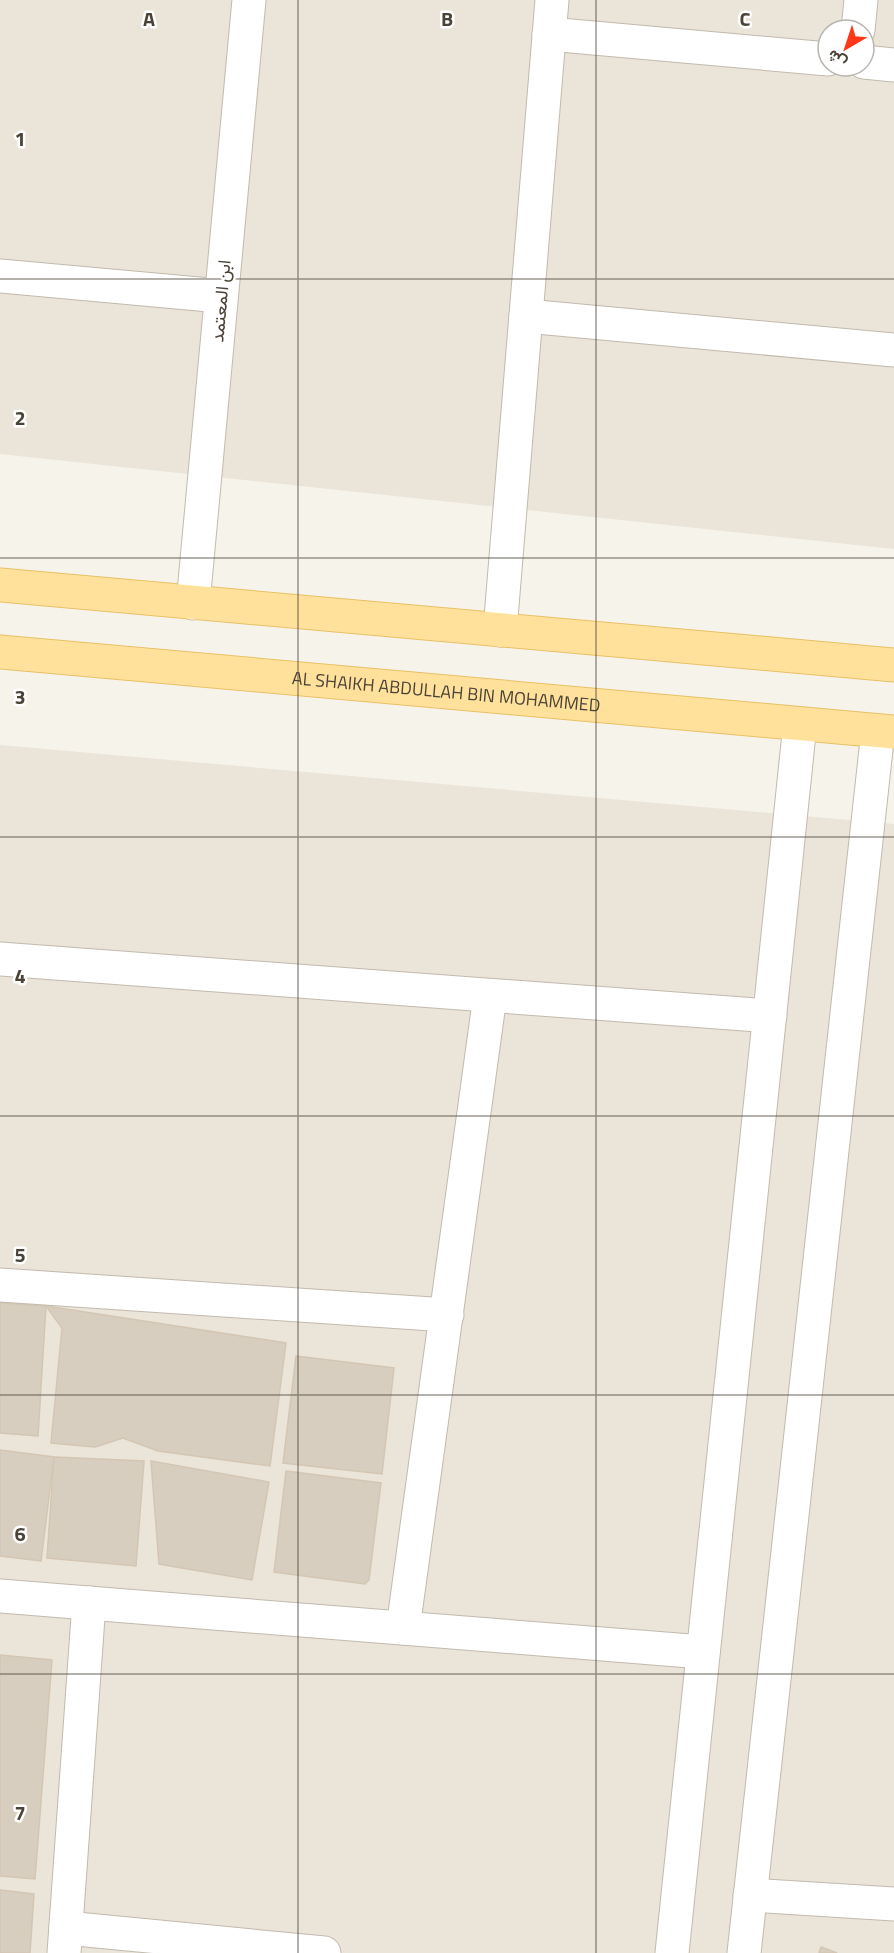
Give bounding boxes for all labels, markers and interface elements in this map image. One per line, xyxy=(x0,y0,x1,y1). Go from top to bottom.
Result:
text: A xyxy=(143,3,155,34)
text: B xyxy=(441,3,453,34)
text: C xyxy=(740,3,751,34)
north arrow xyxy=(816,18,876,78)
text: ش xyxy=(822,44,852,75)
text: 1 xyxy=(14,123,26,154)
street label: ابن المعتمد xyxy=(203,259,238,343)
text: 2 xyxy=(14,402,26,433)
street label: AL SHAIKH ABDULLAH BIN MOHAMMED xyxy=(291,664,602,719)
text: 3 xyxy=(14,681,26,712)
text: 4 xyxy=(14,960,26,991)
text: 5 xyxy=(14,1239,26,1270)
text: 6 xyxy=(14,1518,26,1549)
text: 7 xyxy=(14,1797,26,1828)

